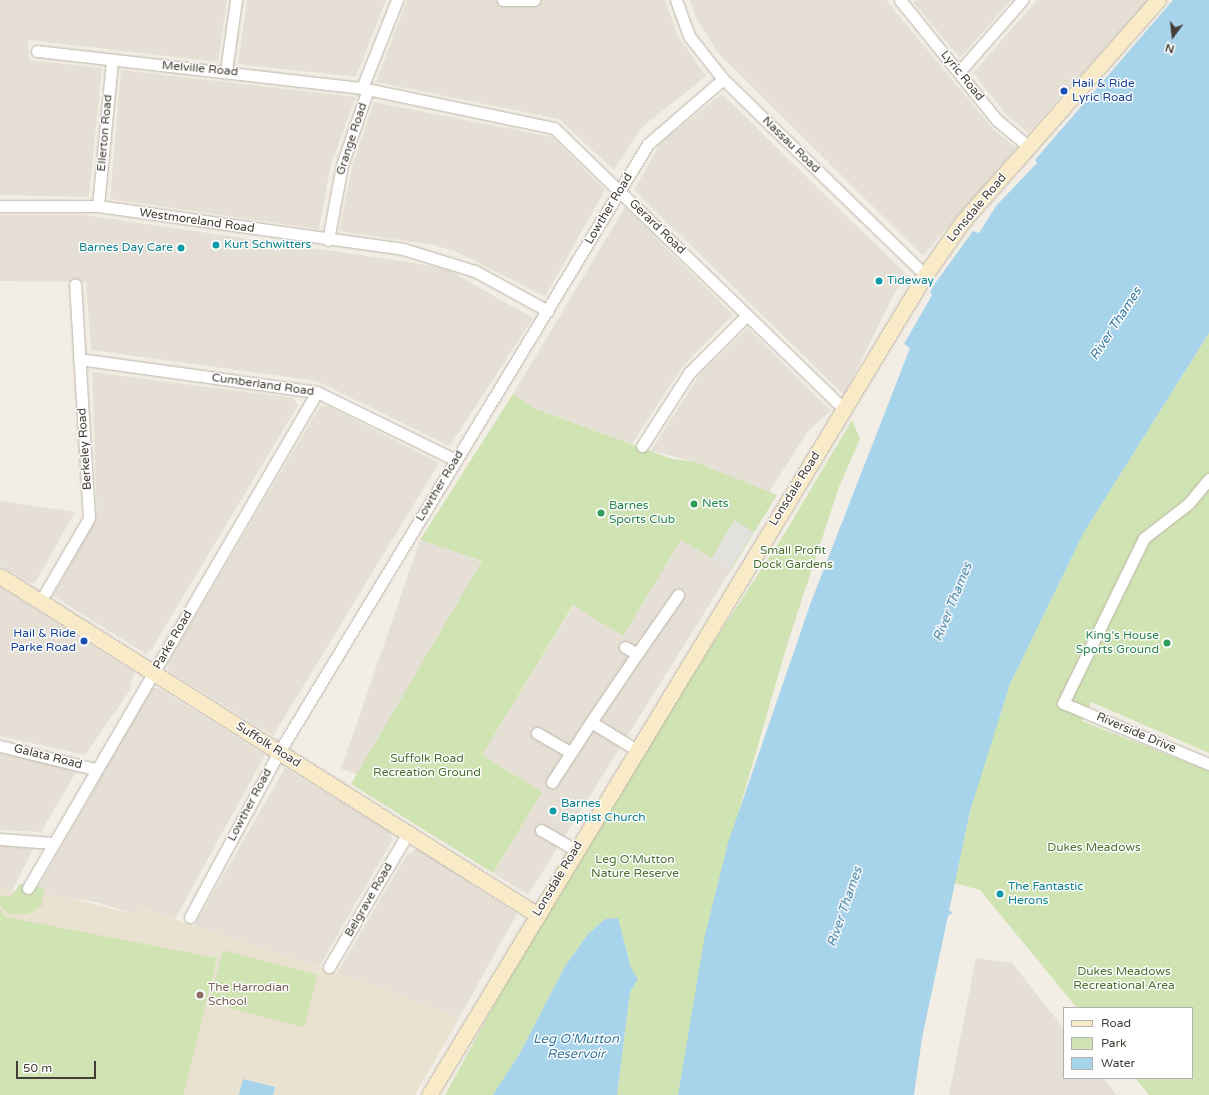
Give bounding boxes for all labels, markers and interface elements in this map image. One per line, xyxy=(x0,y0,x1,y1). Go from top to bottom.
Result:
north arrow xyxy=(1153,16,1193,56)
text: N xyxy=(1164,41,1176,55)
street label: Lyric Road xyxy=(937,48,987,104)
street label: Melville Road xyxy=(161,58,239,80)
place label: Hail & Ride Lyric Road xyxy=(1072,77,1135,105)
marker: Hail & Ride Lyric Road xyxy=(1059,86,1069,96)
street label: Ellerton Road xyxy=(94,94,116,172)
street label: Grange Road xyxy=(334,101,370,177)
street label: Nassau Road xyxy=(759,114,823,176)
street label: Lowther Road xyxy=(582,171,636,247)
street label: Lonsdale Road xyxy=(944,171,1010,245)
street label: Gerard Road xyxy=(626,197,688,257)
street label: Westmoreland Road xyxy=(139,206,255,236)
place label: Kurt Schwitters xyxy=(224,238,311,252)
marker: Kurt Schwitters xyxy=(211,240,221,250)
place label: Barnes Day Care xyxy=(79,241,173,255)
marker: Barnes Day Care xyxy=(176,243,186,253)
place label: Tideway xyxy=(887,274,934,288)
marker: Tideway xyxy=(874,276,884,286)
water label: River Thames xyxy=(1087,285,1145,363)
street label: Cumberland Road xyxy=(211,371,315,399)
street label: Berkeley Road xyxy=(75,407,95,491)
street label: Lowther Road xyxy=(413,448,467,524)
street label: Lonsdale Road xyxy=(766,449,824,529)
place label: Nets xyxy=(702,497,729,511)
place label: Barnes Sports Club xyxy=(609,499,675,527)
marker: Nets xyxy=(689,499,699,509)
marker: Barnes Sports Club xyxy=(596,508,606,518)
park label: Small Profit Dock Gardens xyxy=(753,544,833,572)
water label: River Thames xyxy=(930,560,976,644)
street label: Parke Road xyxy=(150,608,196,672)
place label: Hail & Ride Parke Road xyxy=(10,627,76,655)
place label: King's House Sports Ground xyxy=(1076,629,1159,657)
marker: Hail & Ride Parke Road xyxy=(79,636,89,646)
marker: King's House Sports Ground xyxy=(1162,638,1172,648)
street label: Riverside Drive xyxy=(1094,710,1178,756)
street label: Suffolk Road xyxy=(233,719,303,771)
street label: Galata Road xyxy=(12,742,84,772)
park label: Suffolk Road Recreation Ground xyxy=(373,752,481,780)
street label: Lowther Road xyxy=(225,766,275,844)
place label: Barnes Baptist Church xyxy=(561,797,646,825)
marker: Barnes Baptist Church xyxy=(548,806,558,816)
street label: Lonsdale Road xyxy=(530,839,586,919)
park label: Dukes Meadows xyxy=(1047,841,1141,855)
park label: Leg O'Mutton Nature Reserve xyxy=(591,853,679,881)
street label: Belgrave Road xyxy=(342,860,396,940)
water label: River Thames xyxy=(824,865,866,949)
place label: The Fantastic Herons xyxy=(1008,880,1084,908)
marker: The Fantastic Herons xyxy=(995,889,1005,899)
park label: Dukes Meadows Recreational Area xyxy=(1073,965,1175,993)
place label: The Harrodian School xyxy=(208,981,289,1009)
marker: The Harrodian School xyxy=(195,990,205,1000)
legend xyxy=(1063,1007,1193,1079)
text: Road xyxy=(1101,1016,1131,1030)
water label: Leg O'Mutton Reservoir xyxy=(533,1032,619,1063)
text: Park xyxy=(1101,1036,1127,1050)
scale bar xyxy=(18,1053,98,1079)
text: Water xyxy=(1101,1056,1135,1070)
text: 50 m xyxy=(23,1061,52,1075)

